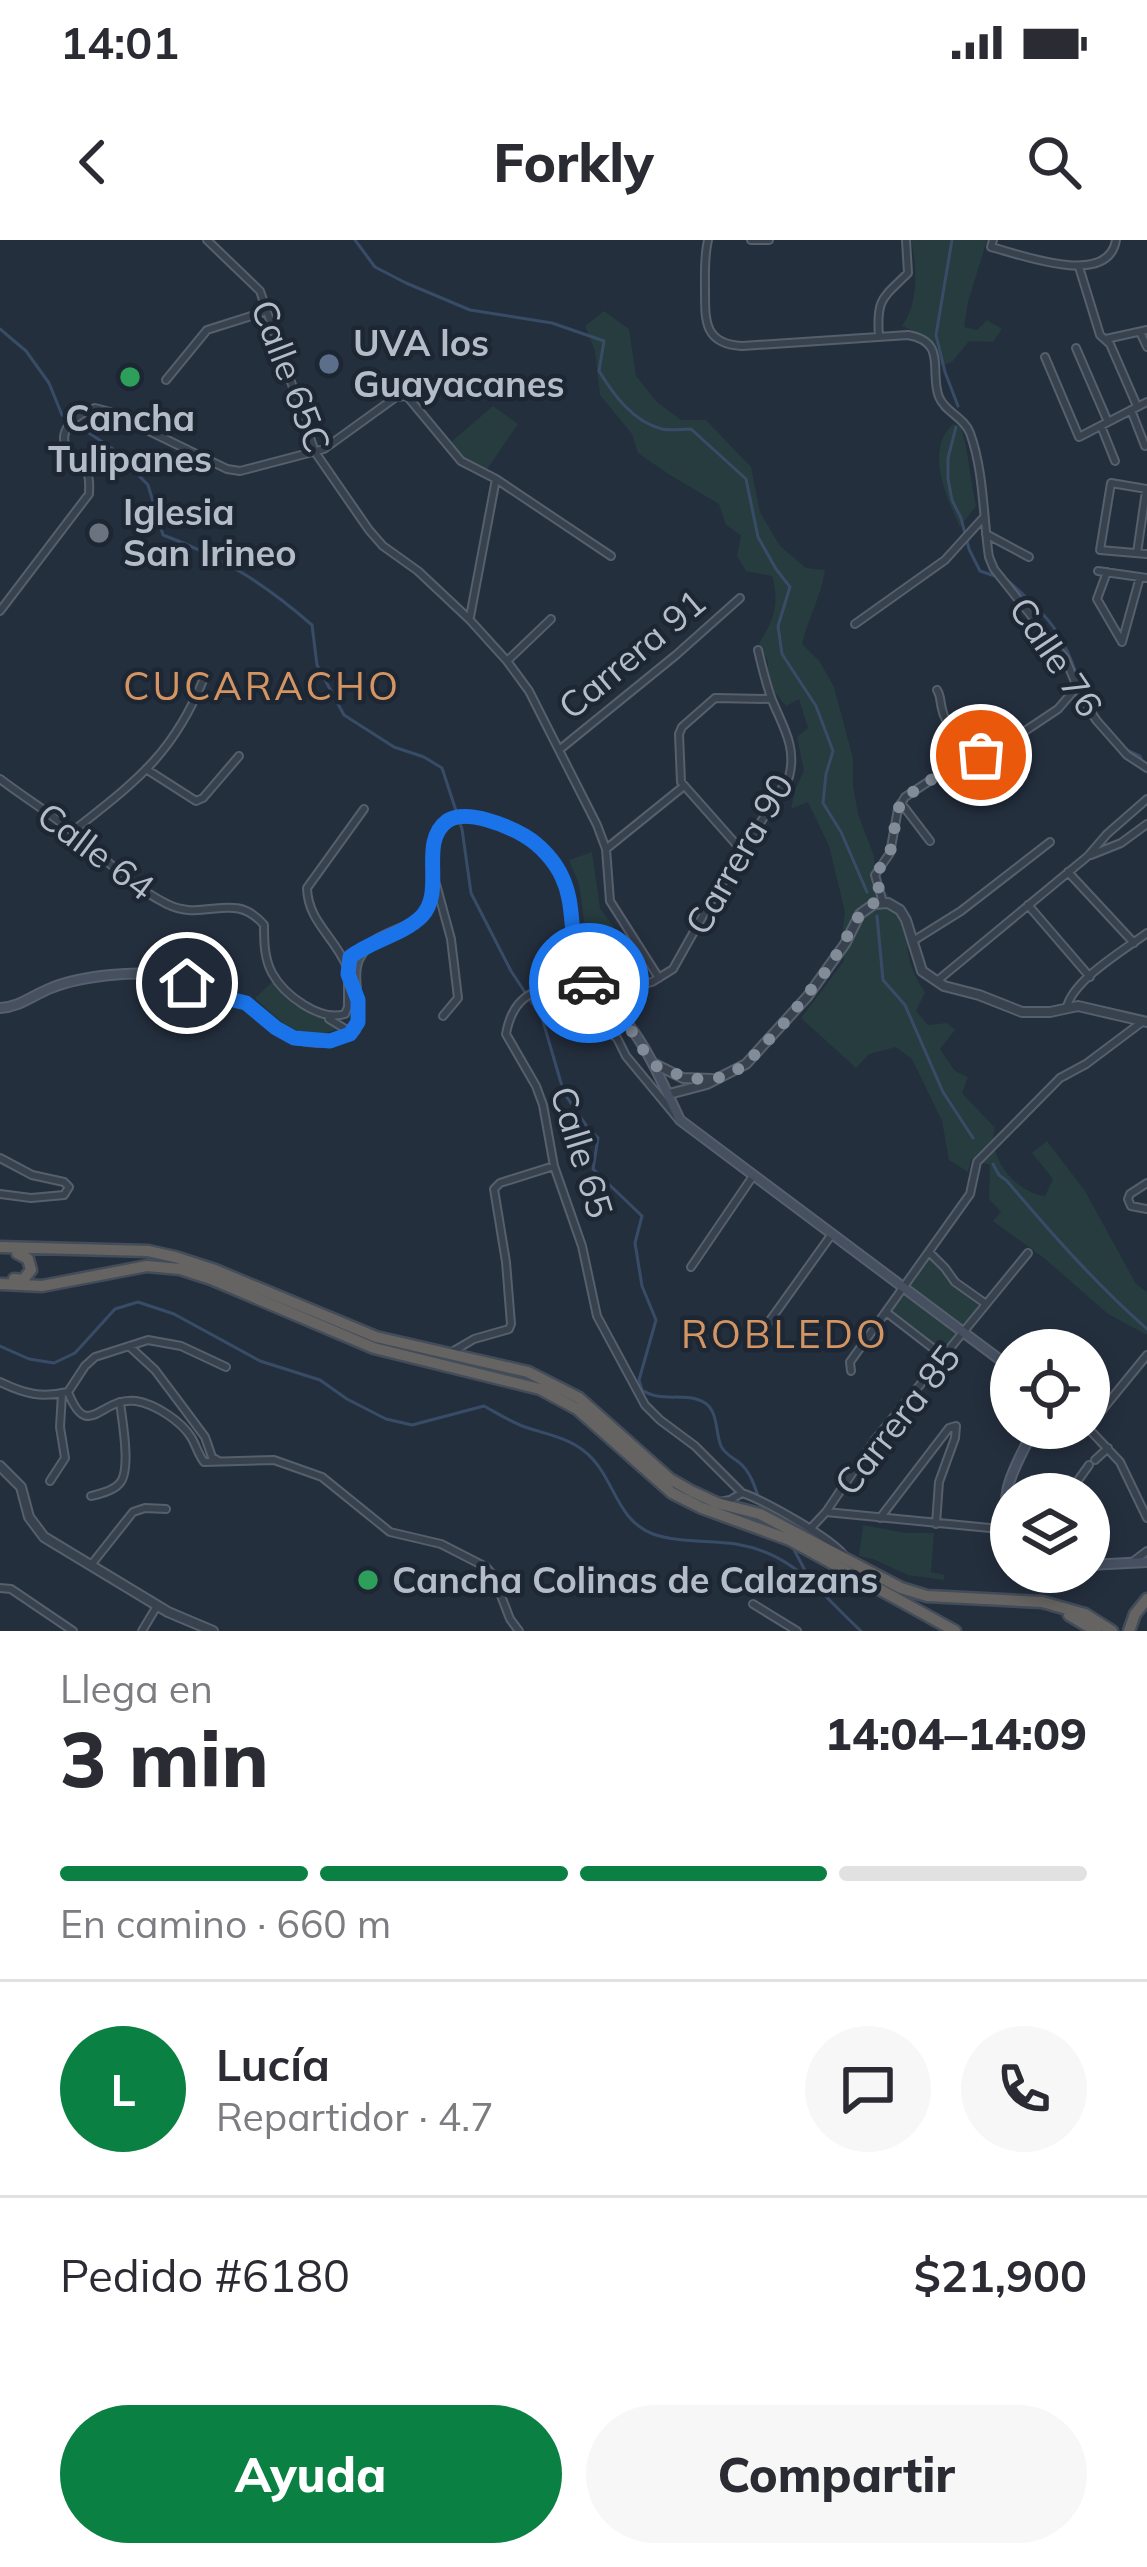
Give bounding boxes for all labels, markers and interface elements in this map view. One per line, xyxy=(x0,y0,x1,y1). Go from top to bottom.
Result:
text: 14:01 xyxy=(60,14,179,70)
text: Forkly xyxy=(493,128,654,196)
icon: back xyxy=(60,129,126,195)
icon: search xyxy=(1021,129,1087,195)
street label: Calle 65C xyxy=(242,293,341,458)
place label: UVA los Guayacanes xyxy=(353,320,565,406)
marker: UVA los Guayacanes xyxy=(316,351,342,377)
marker: Cancha Tulipanes xyxy=(117,364,143,390)
place label: Cancha Tulipanes xyxy=(48,395,212,481)
place label: Iglesia San Irineo xyxy=(123,489,297,575)
marker: Iglesia San Irineo xyxy=(86,520,112,546)
street label: Carrera 91 xyxy=(549,579,714,728)
street label: Calle 76 xyxy=(1000,588,1113,725)
district label: CUCARACHO xyxy=(123,661,401,710)
pin xyxy=(930,704,1032,806)
icon: bag xyxy=(948,722,1014,788)
street label: Carrera 90 xyxy=(675,765,803,942)
street label: Calle 64 xyxy=(29,792,164,909)
courier xyxy=(529,923,649,1043)
pin xyxy=(136,932,238,1034)
icon: home xyxy=(154,950,220,1016)
icon: car xyxy=(556,950,622,1016)
street label: Calle 65 xyxy=(541,1081,624,1223)
district label: ROBLEDO xyxy=(681,1309,889,1358)
map controls xyxy=(990,1329,1110,1593)
button: locate xyxy=(990,1329,1110,1449)
street label: Carrera 85 xyxy=(824,1336,969,1504)
button: layers xyxy=(990,1473,1110,1593)
place label: Cancha Colinas de Calazans xyxy=(392,1557,878,1602)
marker: Cancha Colinas de Calazans xyxy=(355,1567,381,1593)
text: Llega en xyxy=(60,1664,213,1713)
text: 14:04–14:09 xyxy=(825,1705,1087,1761)
text: 3 min xyxy=(60,1709,269,1807)
text: En camino · 660 m xyxy=(60,1899,391,1948)
button: chat xyxy=(805,2026,931,2152)
button: phone xyxy=(961,2026,1087,2152)
text: Lucía xyxy=(216,2036,330,2092)
text: L xyxy=(110,2061,136,2117)
text: Repartidor · 4.7 xyxy=(216,2092,494,2141)
text: Pedido #6180 xyxy=(60,2247,350,2303)
text: $21,900 xyxy=(914,2247,1087,2303)
button: Ayuda xyxy=(60,2405,562,2543)
button: Compartir xyxy=(586,2405,1087,2543)

